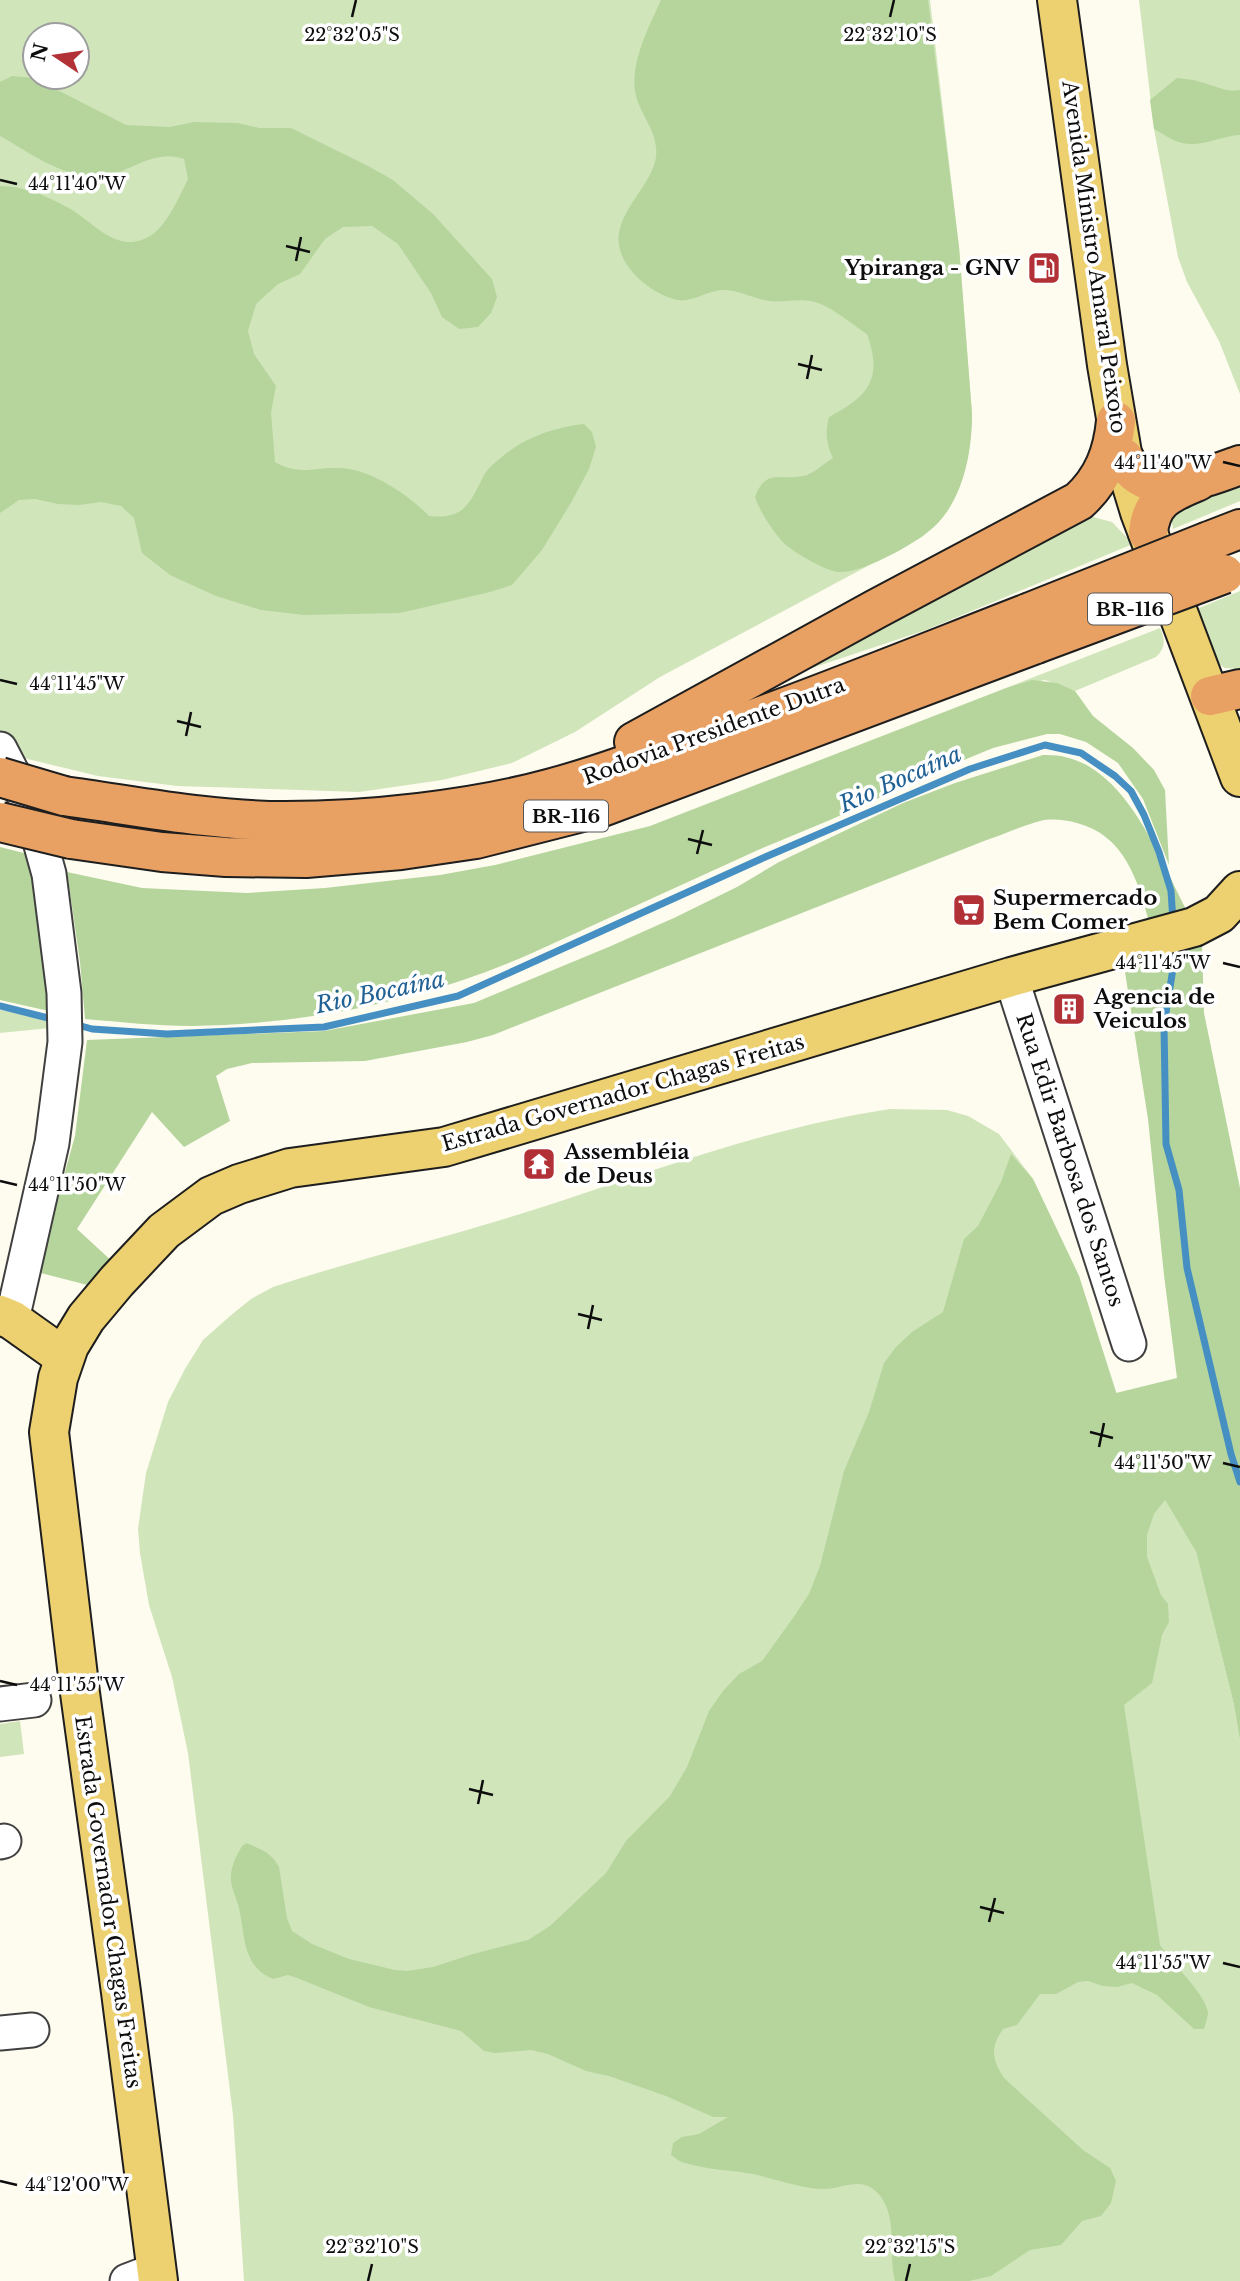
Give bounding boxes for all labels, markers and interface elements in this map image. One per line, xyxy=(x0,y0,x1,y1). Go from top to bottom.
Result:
north arrow xyxy=(21,21,91,91)
text: 22°32'05"S xyxy=(304,24,400,46)
text: 22°32'10"S xyxy=(843,24,937,46)
text: N xyxy=(27,41,53,64)
street label: Avenida Ministro Amaral Peixoto xyxy=(1056,78,1132,435)
text: 44°11'40"W xyxy=(28,173,127,195)
fuel station icon: Ypiranga - GNV xyxy=(1025,249,1063,287)
place label: Ypiranga - GNV xyxy=(844,255,1021,281)
text: 44°11'40"W xyxy=(1114,452,1213,474)
road number: BR-116 xyxy=(1088,594,1172,624)
street label: Rodovia Presidente Dutra xyxy=(579,671,849,791)
text: 44°11'45"W xyxy=(30,673,125,695)
water label: Rio Bocaína xyxy=(834,740,966,819)
road number: BR-116 xyxy=(524,800,608,832)
place label: Supermercado Bem Comer xyxy=(993,885,1157,935)
supermarket icon: Supermercado Bem Comer xyxy=(950,891,988,929)
text: 44°11'45"W xyxy=(1116,952,1211,974)
water label: Rio Bocaína xyxy=(312,965,447,1020)
place label: Agencia de Veiculos xyxy=(1093,984,1215,1034)
building icon: Agencia de Veiculos xyxy=(1050,990,1088,1028)
street label: Rua Edir Barbosa dos Santos xyxy=(1010,1010,1130,1310)
street label: Estrada Governador Chagas Freitas xyxy=(439,1029,807,1157)
place label: Assembléia de Deus xyxy=(563,1139,690,1189)
temple icon: Assembléia de Deus xyxy=(520,1145,558,1183)
text: 44°11'50"W xyxy=(28,1174,127,1196)
text: 44°11'50"W xyxy=(1114,1452,1213,1474)
text: 44°11'55"W xyxy=(30,1674,125,1696)
street label: Estrada Governador Chagas Freitas xyxy=(69,1714,147,2090)
text: 44°11'55"W xyxy=(1116,1952,1211,1974)
text: 44°12'00"W xyxy=(25,2174,130,2196)
text: 22°32'10"S xyxy=(325,2236,419,2258)
text: 22°32'15"S xyxy=(865,2236,955,2258)

